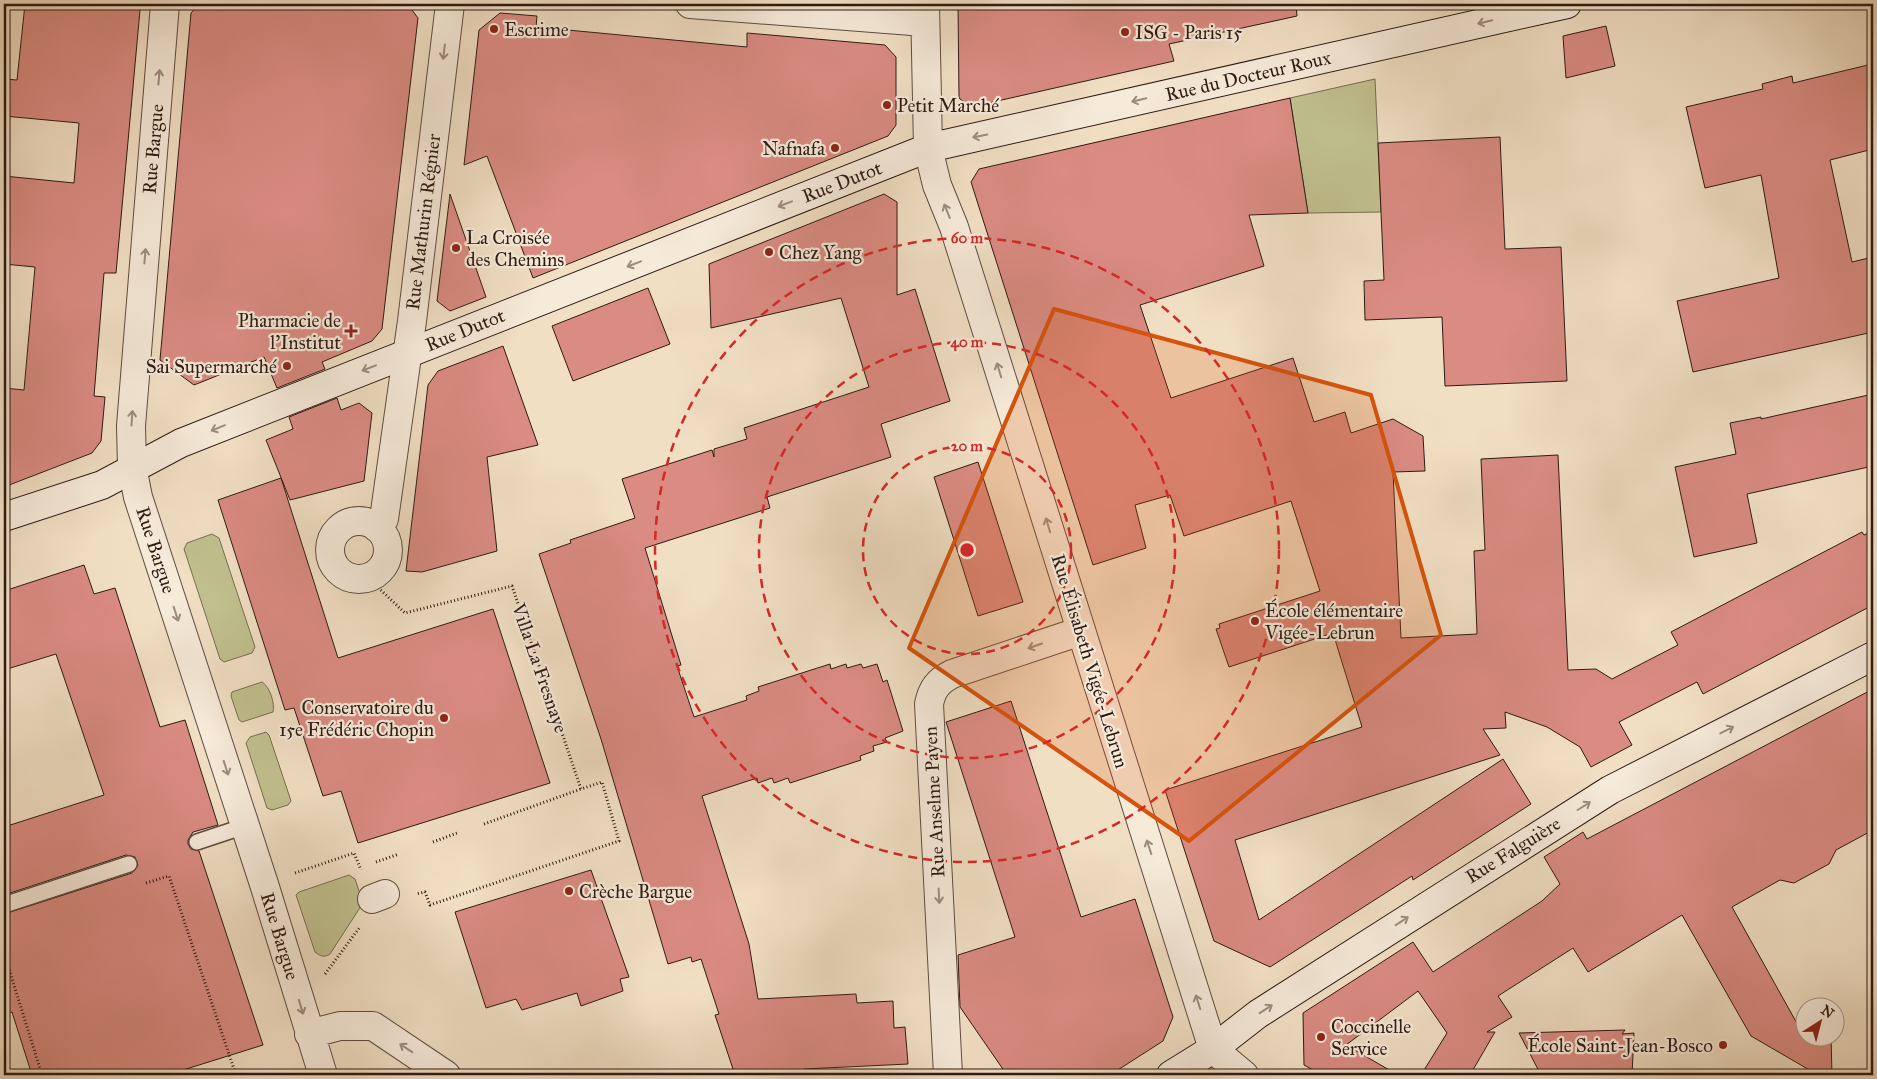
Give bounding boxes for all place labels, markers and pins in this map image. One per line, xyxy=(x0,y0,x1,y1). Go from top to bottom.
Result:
place label: Escrime xyxy=(504,18,569,41)
place label: ISG - Paris 15 xyxy=(1135,21,1242,44)
marker: Escrime xyxy=(488,23,500,35)
marker: ISG - Paris 15 xyxy=(1119,26,1131,38)
place label: Petit Marché xyxy=(897,94,999,117)
marker: Petit Marché xyxy=(881,99,893,111)
place label: Nafnafa xyxy=(762,137,826,160)
marker: Nafnafa xyxy=(829,142,841,154)
place label: La Croisée des Chemins xyxy=(466,226,564,271)
place label: Chez Yang xyxy=(779,241,861,265)
marker: La Croisée des Chemins xyxy=(450,242,462,254)
marker: Chez Yang xyxy=(763,246,775,258)
place label: Pharmacie de l'Institut xyxy=(238,309,341,354)
marker: Pharmacie de l'Institut xyxy=(345,325,357,337)
place label: Sai Supermarché xyxy=(146,355,277,378)
marker: Sai Supermarché xyxy=(281,360,293,372)
centre of rings xyxy=(958,541,976,559)
place label: École élémentaire Vigée-Lebrun xyxy=(1264,598,1403,645)
marker: École élémentaire Vigée-Lebrun xyxy=(1249,615,1261,627)
place label: Conservatoire du 15e Frédéric Chopin xyxy=(279,696,434,741)
marker: Conservatoire du 15e Frédéric Chopin xyxy=(438,712,450,724)
place label: Crèche Bargue xyxy=(579,880,692,904)
marker: Crèche Bargue xyxy=(563,885,575,897)
place label: Coccinelle Service xyxy=(1331,1015,1411,1060)
marker: Coccinelle Service xyxy=(1315,1031,1327,1043)
place label: École Saint-Jean-Bosco xyxy=(1527,1033,1713,1058)
marker: École Saint-Jean-Bosco xyxy=(1717,1039,1729,1051)

